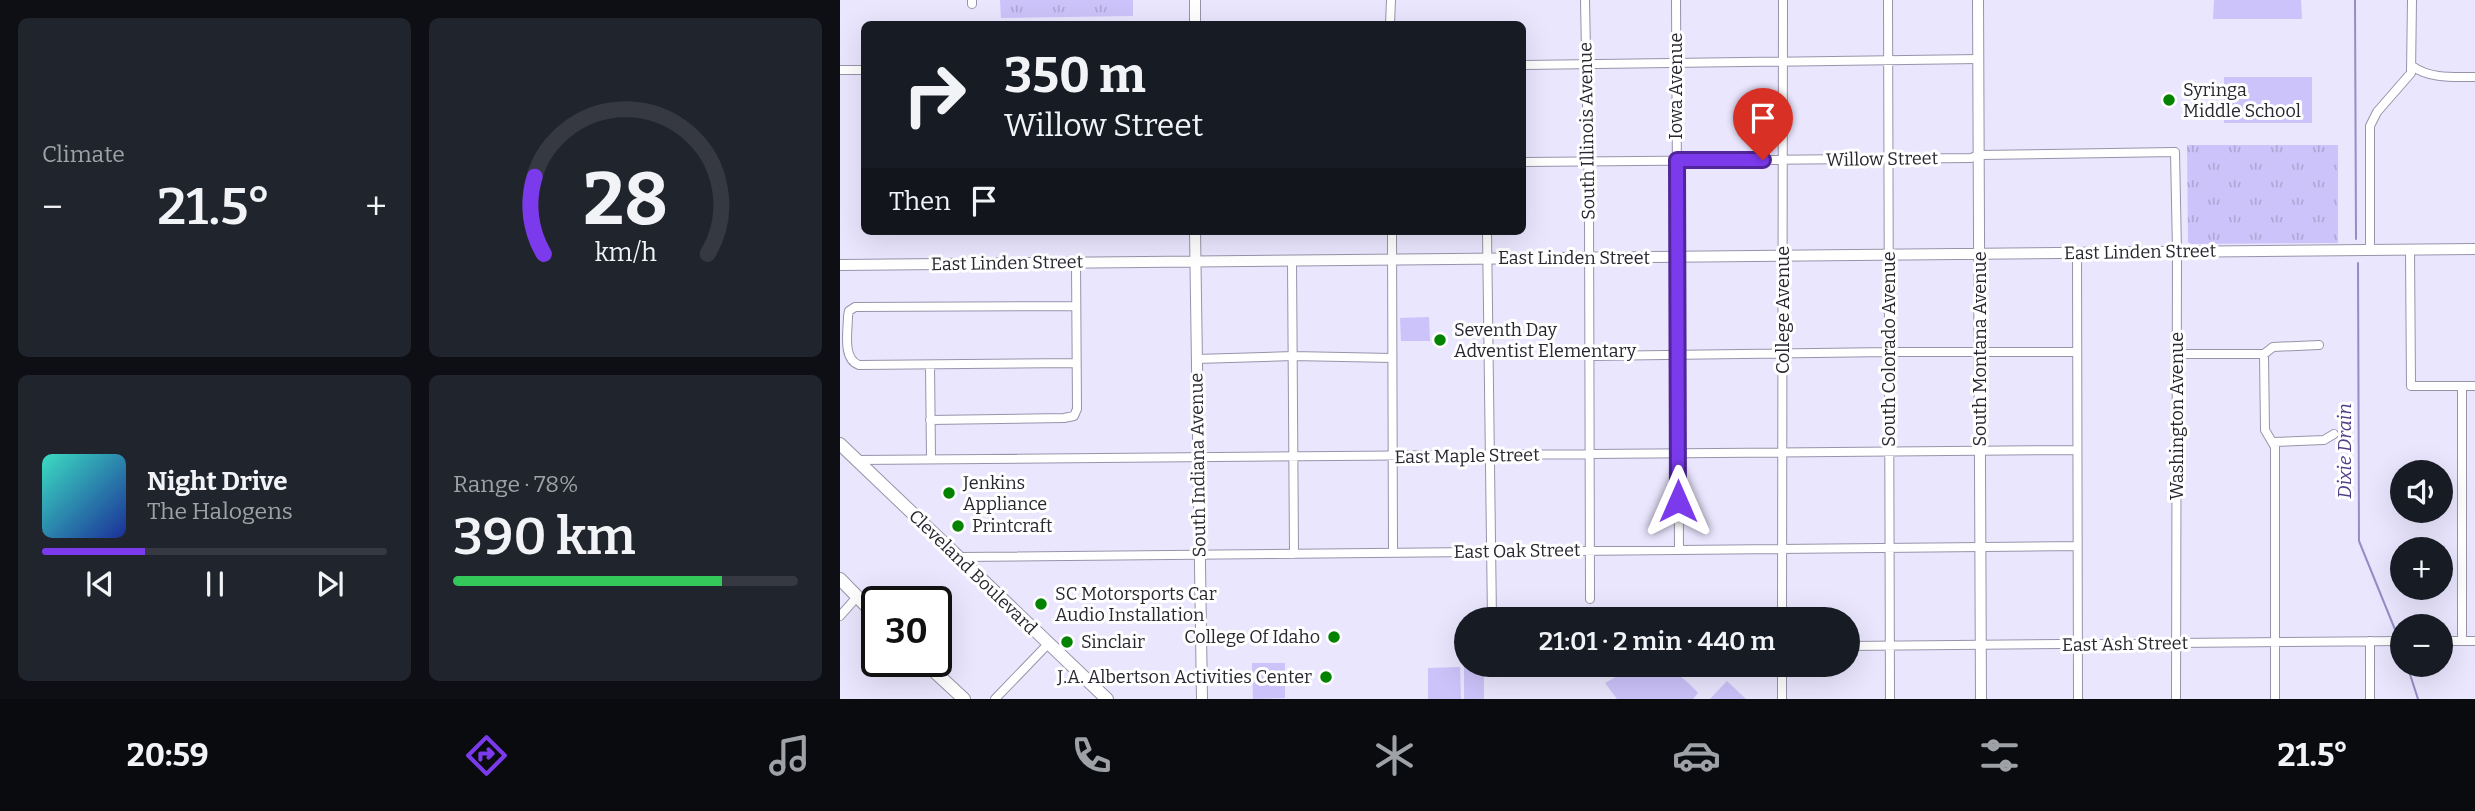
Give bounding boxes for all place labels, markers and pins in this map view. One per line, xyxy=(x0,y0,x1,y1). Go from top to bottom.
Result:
place label: Syringa Middle School xyxy=(2183,79,2301,122)
pin xyxy=(1733,88,1793,160)
marker: Syringa Middle School xyxy=(2161,92,2177,108)
place label: Seventh Day Adventist Elementary xyxy=(1454,319,1637,362)
marker: Seventh Day Adventist Elementary xyxy=(1432,332,1448,348)
place label: Jenkins Appliance xyxy=(962,472,1047,515)
marker: Jenkins Appliance xyxy=(941,485,957,501)
place label: Printcraft xyxy=(972,515,1053,537)
marker: Printcraft xyxy=(950,518,966,534)
place label: SC Motorsports Car Audio Installation xyxy=(1055,583,1217,626)
marker: SC Motorsports Car Audio Installation xyxy=(1033,596,1049,612)
place label: College Of Idaho xyxy=(1184,626,1320,648)
marker: College Of Idaho xyxy=(1326,629,1342,645)
place label: Sinclair xyxy=(1081,631,1145,653)
marker: Sinclair xyxy=(1059,634,1075,650)
place label: J.A. Albertson Activities Center xyxy=(1056,666,1312,688)
marker: J.A. Albertson Activities Center xyxy=(1318,669,1334,685)

